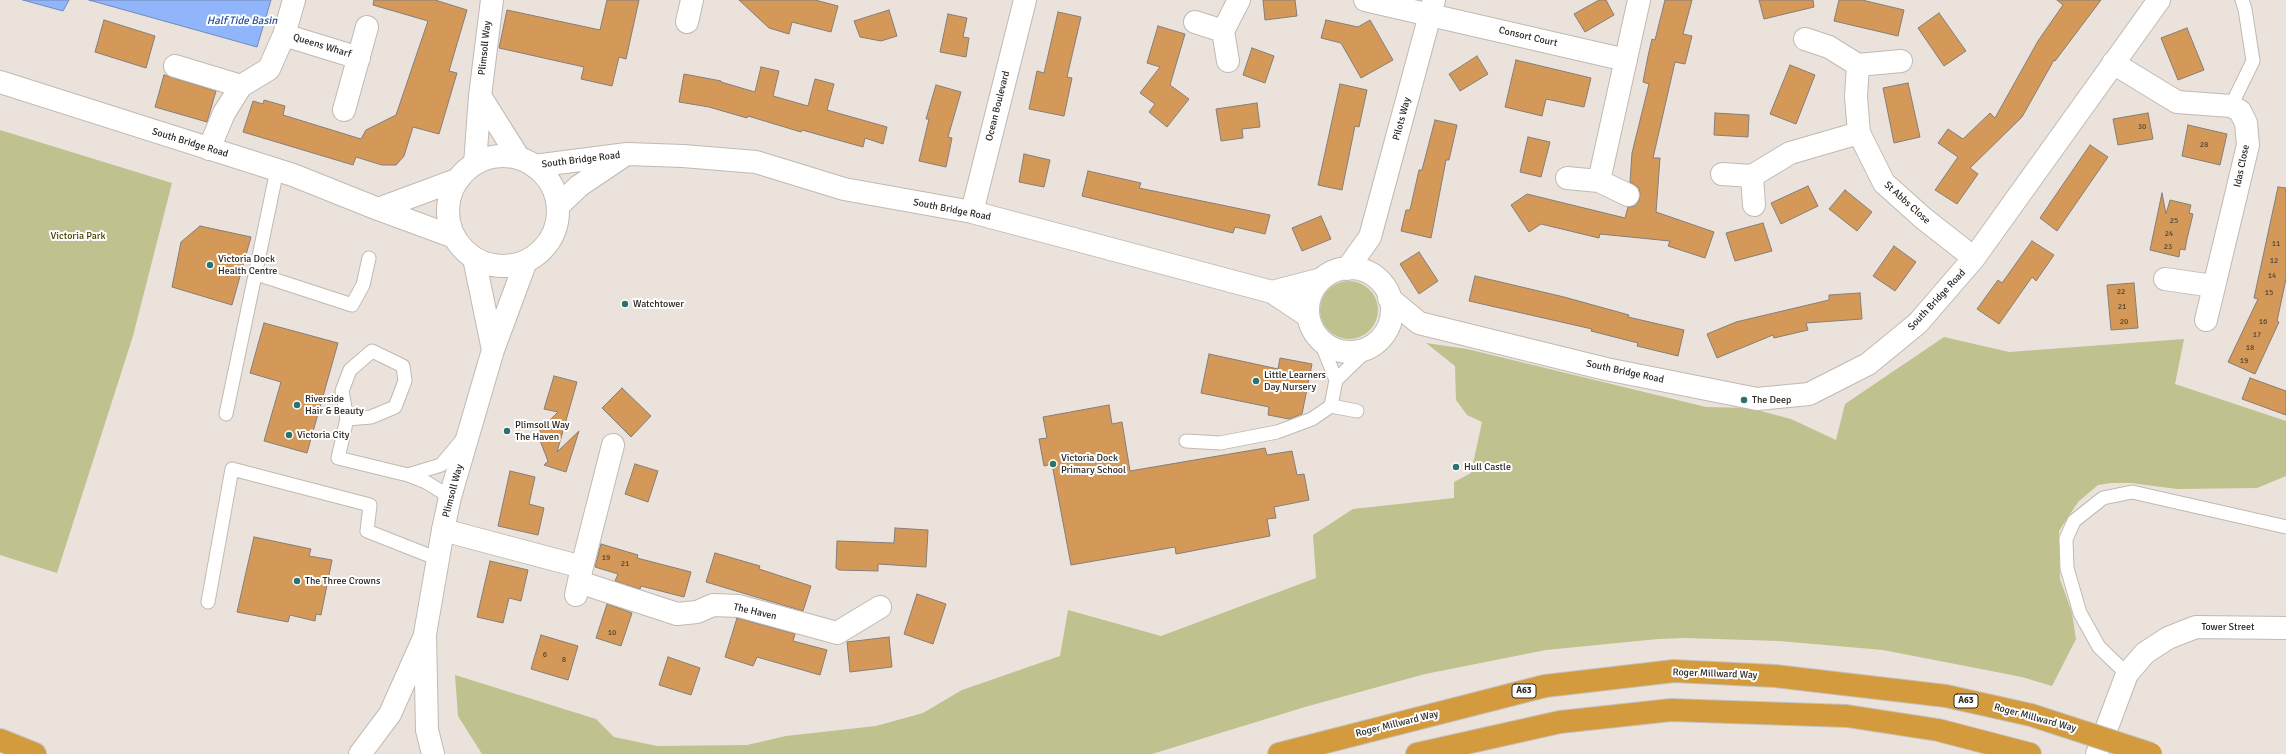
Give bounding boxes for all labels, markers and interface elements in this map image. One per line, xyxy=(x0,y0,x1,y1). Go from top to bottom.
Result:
water label: Half Tide Basin xyxy=(207,14,277,28)
street label: Plimsoll Way xyxy=(476,20,494,76)
street label: Consort Court xyxy=(1498,24,1558,50)
street label: Queens Wharf xyxy=(291,31,353,61)
street label: Ocean Boulevard xyxy=(983,70,1013,142)
street label: Pilots Way xyxy=(1390,96,1414,142)
house number: 30 xyxy=(2138,122,2146,132)
street label: South Bridge Road xyxy=(150,126,230,160)
house number: 28 xyxy=(2200,140,2208,150)
street label: Idas Close xyxy=(2232,144,2252,188)
street label: South Bridge Road xyxy=(541,149,621,171)
street label: St Abbs Close xyxy=(1881,179,1933,227)
street label: South Bridge Road xyxy=(912,197,992,223)
house number: 25 xyxy=(2170,216,2178,226)
house number: 24 xyxy=(2165,229,2173,239)
park label: Victoria Park xyxy=(51,230,105,242)
house number: 11 xyxy=(2272,239,2280,249)
house number: 23 xyxy=(2164,242,2172,252)
place label: Victoria Dock Health Centre xyxy=(218,253,277,276)
house number: 12 xyxy=(2270,256,2278,266)
marker: Victoria Dock Health Centre xyxy=(205,260,215,270)
street label: South Bridge Road xyxy=(1906,267,1968,333)
house number: 14 xyxy=(2268,271,2276,281)
house number: 22 xyxy=(2117,287,2125,297)
house number: 15 xyxy=(2265,288,2273,298)
place label: Watchtower xyxy=(633,298,684,310)
marker: Watchtower xyxy=(620,299,630,309)
house number: 21 xyxy=(2118,302,2126,312)
house number: 20 xyxy=(2120,317,2128,327)
house number: 16 xyxy=(2259,317,2267,327)
house number: 17 xyxy=(2253,330,2261,340)
house number: 18 xyxy=(2246,343,2254,353)
house number: 19 xyxy=(2240,356,2248,366)
street label: South Bridge Road xyxy=(1585,358,1665,386)
place label: Little Learners Day Nursery xyxy=(1264,369,1326,392)
marker: Little Learners Day Nursery xyxy=(1251,376,1261,386)
place label: Riverside Hair & Beauty xyxy=(305,393,364,416)
place label: The Deep xyxy=(1752,394,1791,406)
marker: The Deep xyxy=(1739,395,1749,405)
marker: Riverside Hair & Beauty xyxy=(292,400,302,410)
place label: Plimsoll Way The Haven xyxy=(515,419,570,442)
marker: Plimsoll Way The Haven xyxy=(502,426,512,436)
place label: Victoria City xyxy=(297,429,350,441)
marker: Victoria City xyxy=(284,430,294,440)
place label: Victoria Dock Primary School xyxy=(1061,452,1126,476)
marker: Victoria Dock Primary School xyxy=(1048,459,1058,469)
place label: Hull Castle xyxy=(1464,461,1511,473)
marker: Hull Castle xyxy=(1451,462,1461,472)
street label: Plimsoll Way xyxy=(440,463,466,519)
house number: 19 xyxy=(602,553,610,563)
house number: 21 xyxy=(621,559,629,569)
place label: The Three Crowns xyxy=(305,575,380,587)
marker: The Three Crowns xyxy=(292,576,302,586)
street label: The Haven xyxy=(732,601,778,623)
street label: Tower Street xyxy=(2201,621,2255,633)
house number: 10 xyxy=(608,628,616,638)
house number: 6 xyxy=(543,650,547,660)
house number: 8 xyxy=(562,655,566,665)
street label: Roger Millward Way xyxy=(1672,667,1758,681)
road number: A63 xyxy=(1512,684,1536,698)
road number: A63 xyxy=(1954,694,1978,708)
street label: Roger Millward Way xyxy=(1993,701,2077,735)
street label: Roger Millward Way xyxy=(1354,708,1440,740)

